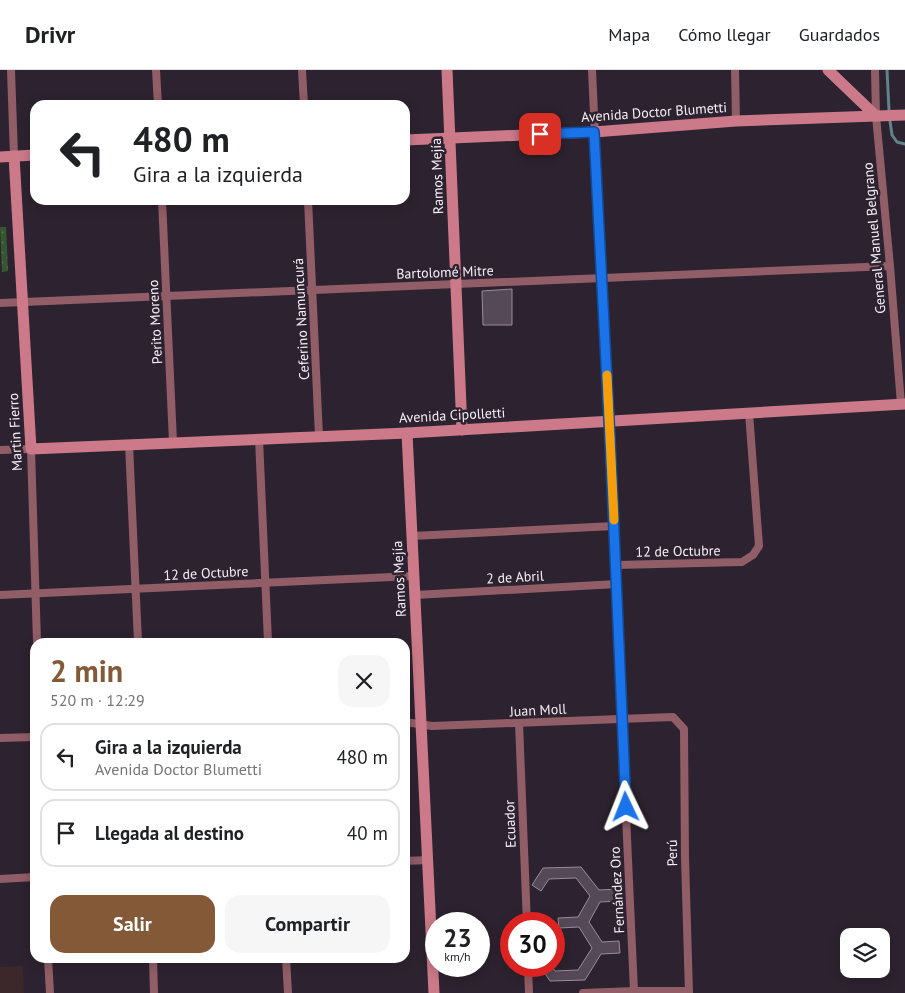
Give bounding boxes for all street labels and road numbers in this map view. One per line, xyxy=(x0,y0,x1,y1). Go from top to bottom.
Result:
street label: Avenida Doctor Blumetti xyxy=(580,98,728,126)
street label: Ramos Mejía xyxy=(427,138,447,214)
street label: General Manuel Belgrano xyxy=(858,162,890,314)
street label: Ceferino Namuncurá xyxy=(289,258,313,380)
street label: Bartolomé Mitre xyxy=(396,261,494,283)
street label: Perito Moreno xyxy=(144,279,166,365)
street label: Martin Fierro xyxy=(4,392,26,472)
street label: Avenida Cipolletti xyxy=(398,403,506,427)
street label: Ramos Mejía xyxy=(388,540,410,618)
street label: 12 de Octubre xyxy=(635,541,721,561)
street label: 12 de Octubre xyxy=(163,562,249,584)
street label: 2 de Abril xyxy=(486,567,544,587)
street label: Juan Moll xyxy=(508,700,567,721)
street label: Ecuador xyxy=(500,799,520,848)
street label: Perú xyxy=(663,839,681,867)
street label: Fernández Oro xyxy=(606,846,628,934)

